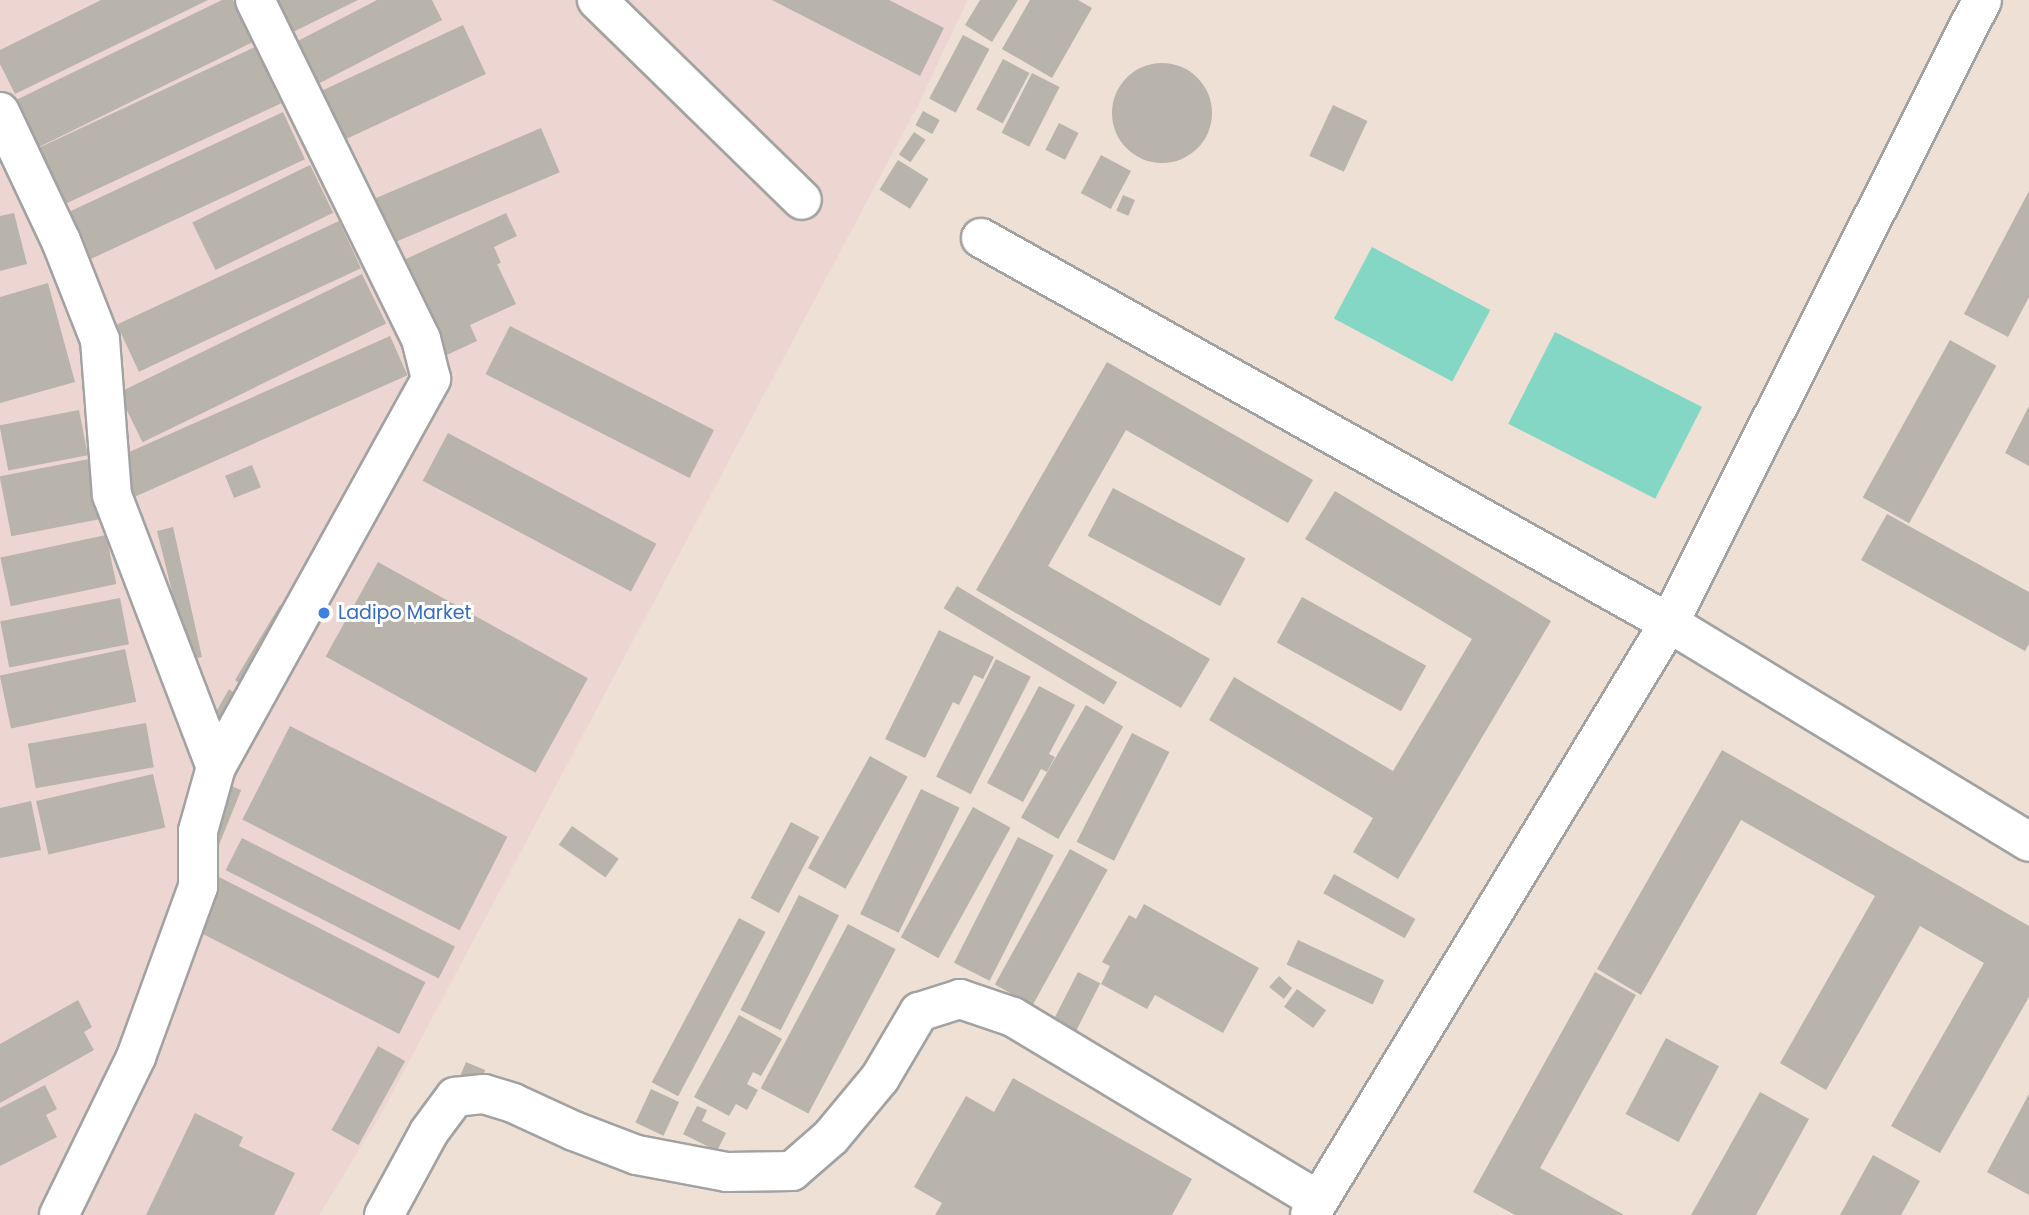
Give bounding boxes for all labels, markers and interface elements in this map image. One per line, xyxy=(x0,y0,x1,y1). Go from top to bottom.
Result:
place label: Ladipo Market xyxy=(338,602,471,624)
marker: Ladipo Market xyxy=(316,605,332,621)

